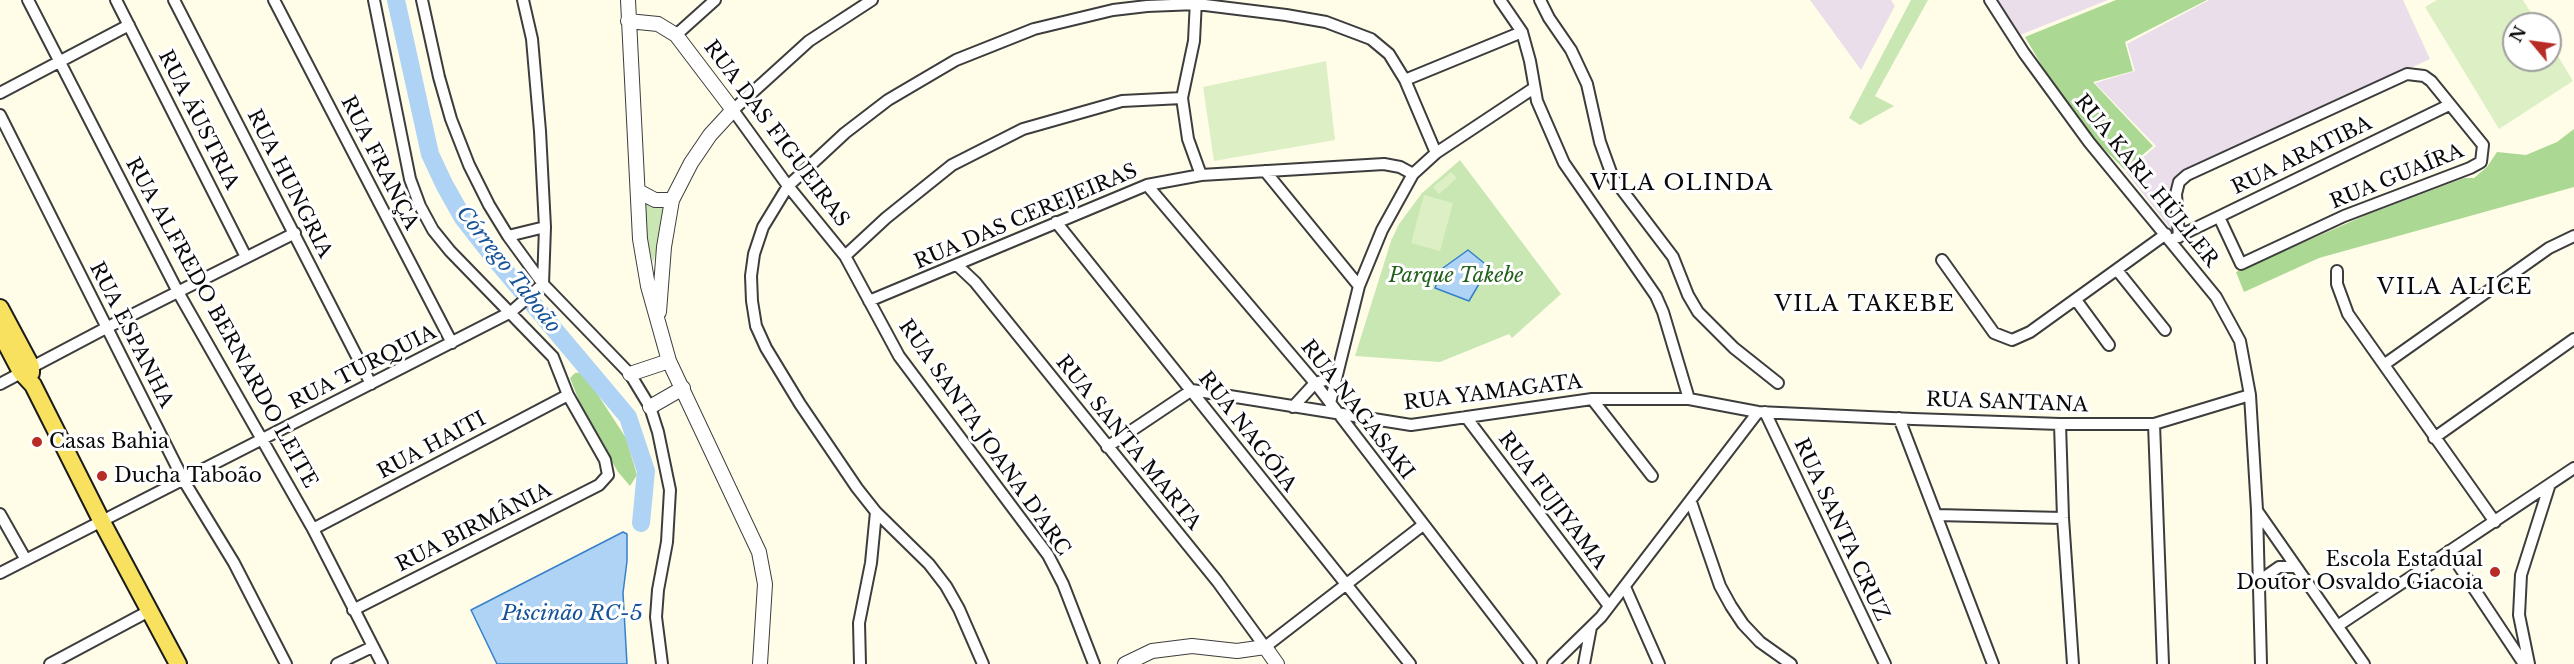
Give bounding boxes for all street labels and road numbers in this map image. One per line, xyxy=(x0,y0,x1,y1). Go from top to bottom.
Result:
street label: RUA DAS FIGUEIRAS xyxy=(698,36,854,232)
street label: RUA ÁUSTRIA xyxy=(153,46,243,194)
street label: RUA KARL HÜLLER xyxy=(2069,90,2223,272)
street label: RUA FRANÇA xyxy=(335,92,423,234)
street label: RUA HUNGRIA xyxy=(241,106,337,262)
street label: RUA ARATIBA xyxy=(2228,112,2376,200)
street label: RUA GUAÍRA xyxy=(2327,139,2467,215)
street label: RUA ALFREDO BERNARDO LEITE xyxy=(120,154,322,492)
street label: RUA DAS CEREJEIRAS xyxy=(911,159,1141,275)
street label: RUA ESPANHA xyxy=(84,258,178,412)
street label: RUA SANTA JOANA D'ARC xyxy=(893,315,1075,561)
street label: RUA TURQUIA xyxy=(286,321,440,415)
street label: RUA NAGASAKI xyxy=(1295,336,1419,484)
street label: RUA SANTA MARTA xyxy=(1050,351,1206,535)
street label: RUA NAGÓIA xyxy=(1193,367,1301,497)
street label: RUA YAMAGATA xyxy=(1402,370,1584,416)
street label: RUA SANTANA xyxy=(1925,388,2089,418)
street label: RUA HAITI xyxy=(374,407,490,485)
street label: RUA FUJIYAMA xyxy=(1493,428,1611,574)
street label: RUA SANTA CRUZ xyxy=(1788,435,1894,625)
street label: RUA BIRMÂNIA xyxy=(392,478,556,578)

